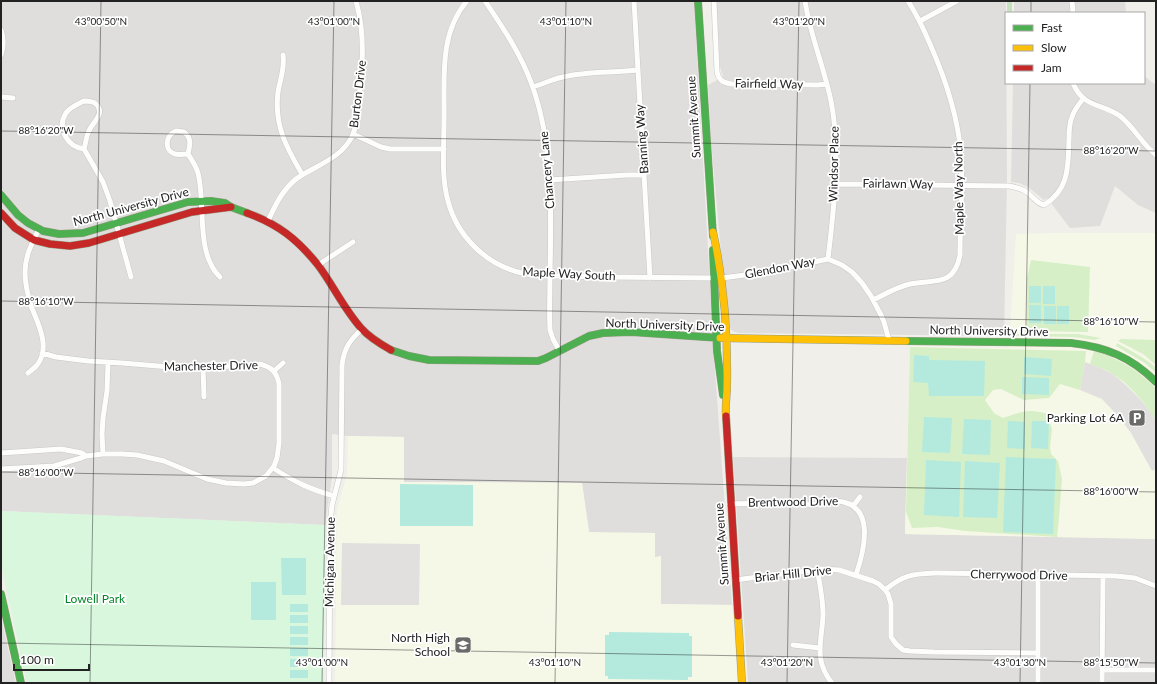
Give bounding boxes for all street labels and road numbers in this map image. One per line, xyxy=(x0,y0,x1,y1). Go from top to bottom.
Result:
street label: Burton Drive xyxy=(346,59,369,129)
street label: Summit Avenue xyxy=(683,75,704,159)
street label: Fairfield Way xyxy=(735,75,804,92)
street label: Banning Way xyxy=(632,103,651,174)
street label: Windsor Place xyxy=(825,126,842,202)
street label: Chancery Lane xyxy=(536,131,557,209)
street label: Maple Way North xyxy=(950,141,967,235)
street label: Fairlawn Way xyxy=(863,175,934,192)
street label: North University Drive xyxy=(71,184,190,229)
street label: Glendon Way xyxy=(743,253,817,282)
street label: Maple Way South xyxy=(522,264,616,283)
street label: North University Drive xyxy=(605,315,725,334)
street label: North University Drive xyxy=(929,322,1049,339)
street label: Manchester Drive xyxy=(164,357,258,374)
street label: Brentwood Drive xyxy=(748,493,838,510)
street label: Summit Avenue xyxy=(711,502,732,586)
street label: Michigan Avenue xyxy=(321,517,338,607)
street label: Briar Hill Drive xyxy=(754,562,832,585)
street label: Cherrywood Drive xyxy=(970,566,1068,583)

